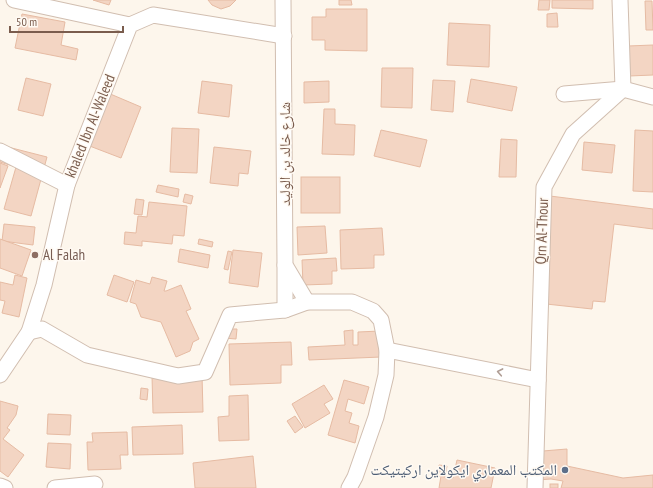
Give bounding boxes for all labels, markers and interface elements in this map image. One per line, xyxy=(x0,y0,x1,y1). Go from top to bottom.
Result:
scale bar xyxy=(10,8,123,34)
text: 50 m xyxy=(16,14,37,29)
street label: khaled Ibn Al-Waleed xyxy=(60,71,119,180)
street label: شارع خالد بن الوليد xyxy=(275,102,295,206)
street label: Qrn Al-Thour xyxy=(531,196,552,265)
place label: Al Falah xyxy=(43,245,85,264)
marker: Al Falah xyxy=(30,250,40,260)
one-way arrow xyxy=(496,369,503,377)
place label: المكتب المعماري ايكولاين اركيتيكت xyxy=(371,460,557,482)
marker: المكتب المعماري ايكولاين اركيتيكت xyxy=(560,465,570,475)

